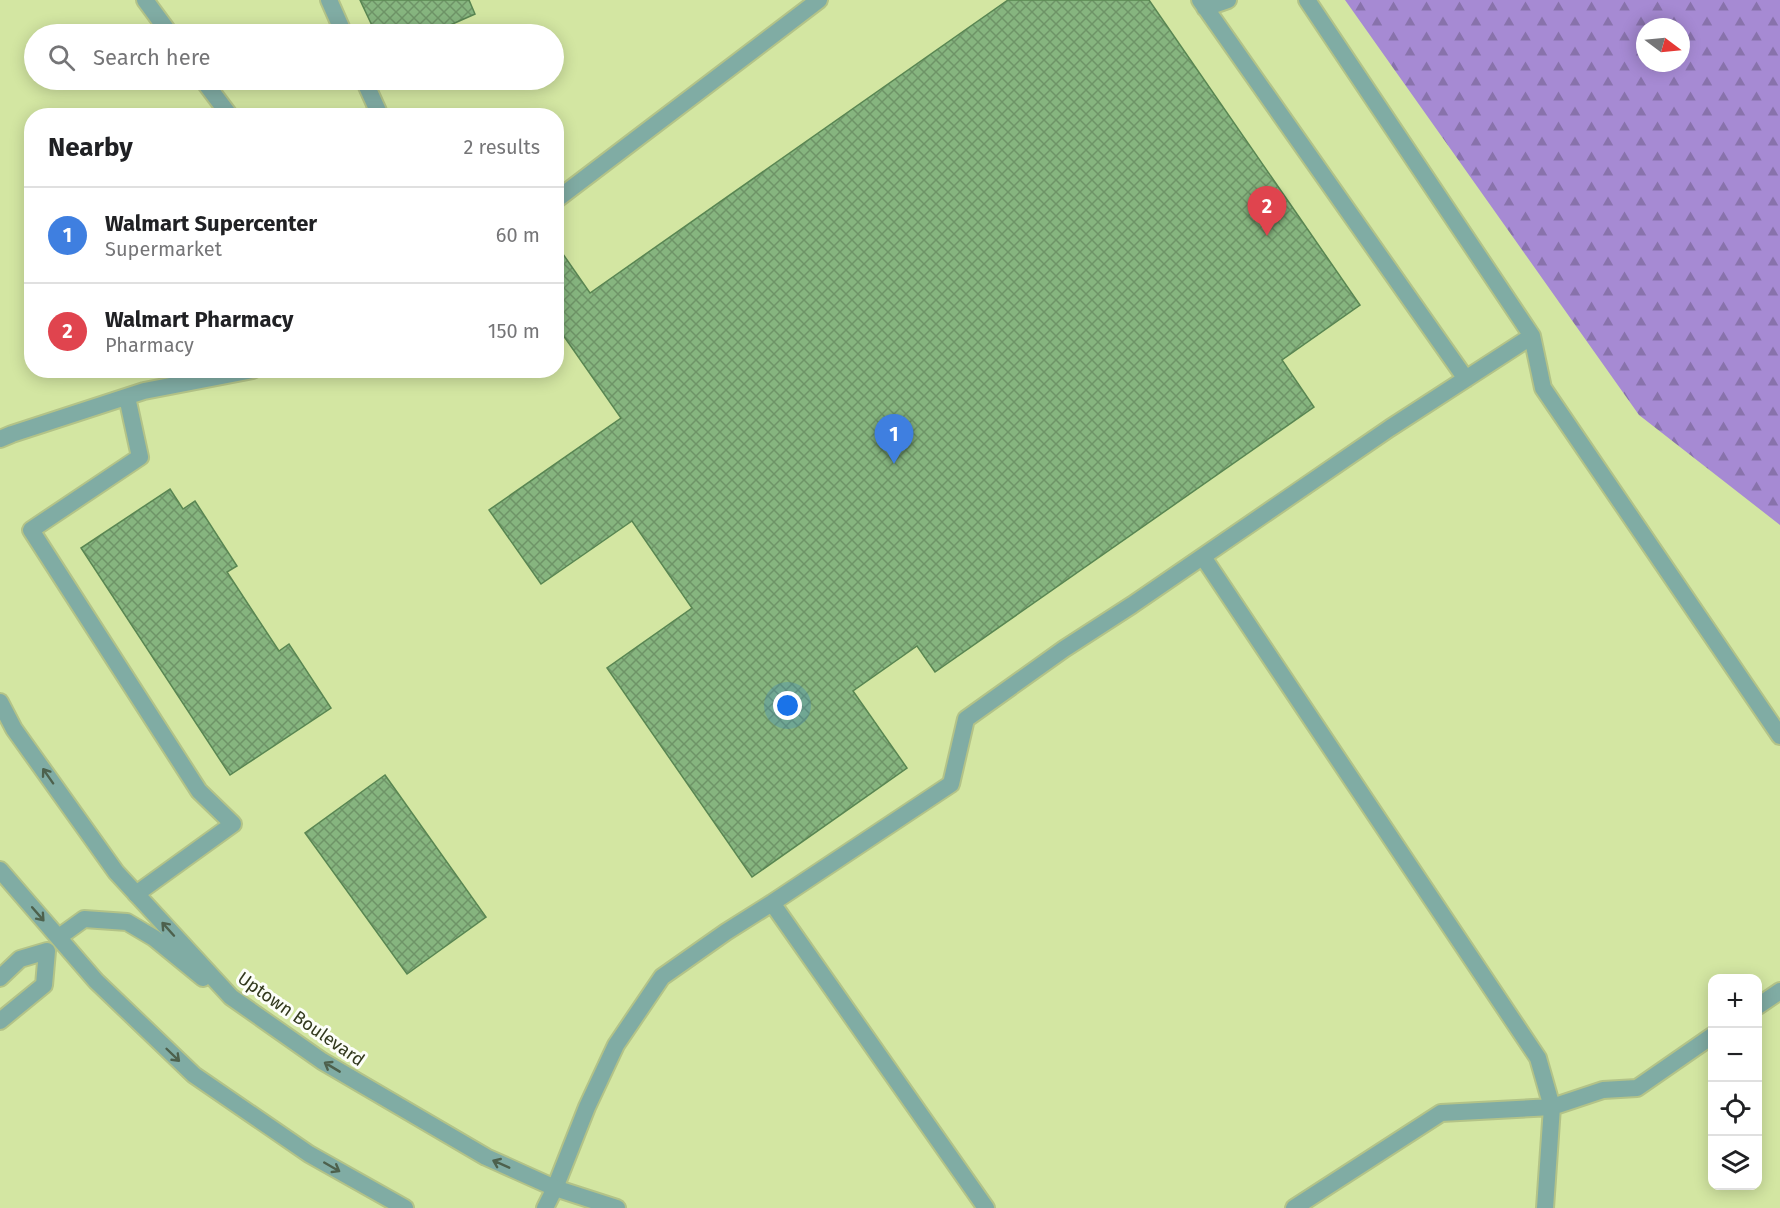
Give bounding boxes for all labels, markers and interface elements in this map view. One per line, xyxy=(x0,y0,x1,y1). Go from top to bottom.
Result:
north arrow xyxy=(1636,18,1690,72)
search box xyxy=(24,24,564,90)
icon: search xyxy=(45,41,78,74)
text: Search here xyxy=(93,44,211,71)
text: Nearby xyxy=(48,132,133,163)
text: 2 results xyxy=(463,135,540,159)
pin: 2 xyxy=(1248,186,1286,236)
text: Walmart Supercenter xyxy=(105,210,317,237)
text: 1 xyxy=(63,223,72,247)
text: 60 m xyxy=(496,223,540,247)
text: Supermarket xyxy=(105,237,222,261)
text: Walmart Pharmacy xyxy=(105,306,293,333)
text: 2 xyxy=(62,319,73,343)
text: 150 m xyxy=(488,319,540,343)
text: Pharmacy xyxy=(105,333,194,357)
pin: 1 xyxy=(874,414,914,464)
your location xyxy=(773,691,802,720)
one-way arrow xyxy=(41,768,54,784)
one-way arrow xyxy=(32,906,45,922)
one-way arrow xyxy=(161,921,175,936)
street label: Uptown Boulevard xyxy=(233,967,369,1071)
map controls xyxy=(1708,974,1762,1190)
button: + xyxy=(1708,974,1762,1028)
button: − xyxy=(1708,1028,1762,1082)
one-way arrow xyxy=(165,1048,180,1062)
one-way arrow xyxy=(324,1061,341,1073)
button: locate xyxy=(1708,1082,1762,1136)
button: layers xyxy=(1708,1136,1762,1190)
one-way arrow xyxy=(493,1157,511,1169)
one-way arrow xyxy=(323,1161,340,1173)

